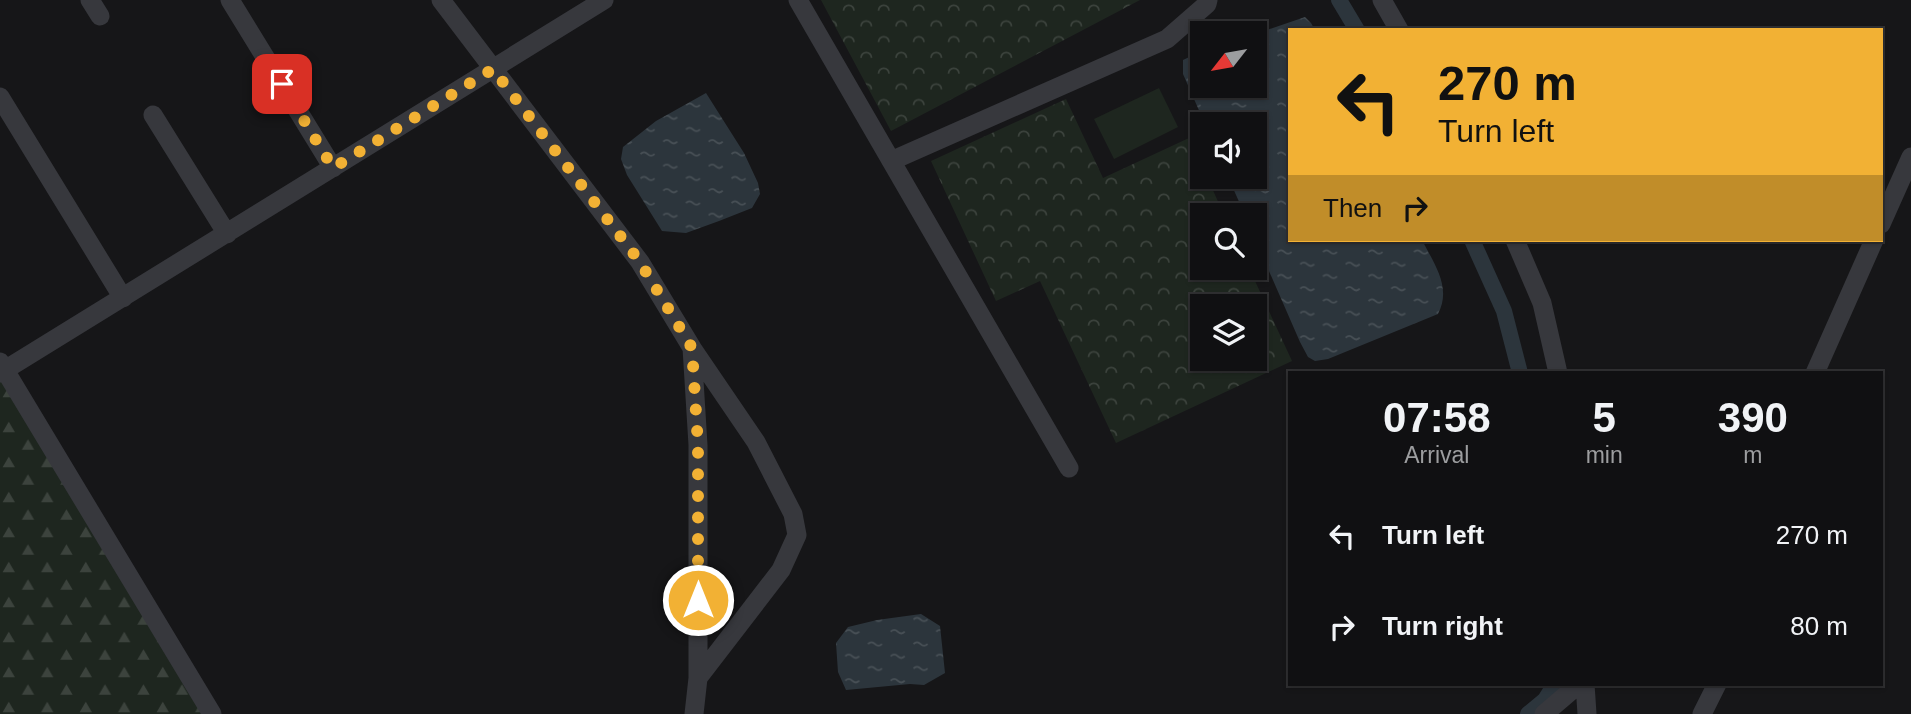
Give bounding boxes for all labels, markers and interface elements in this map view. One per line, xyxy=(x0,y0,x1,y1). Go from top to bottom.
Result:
north arrow xyxy=(1190,21,1267,98)
map controls xyxy=(1190,21,1267,371)
pin xyxy=(252,54,312,114)
icon: left xyxy=(1323,56,1414,147)
text: 270 m xyxy=(1438,56,1577,110)
icon: arrive xyxy=(263,65,301,103)
button: sound xyxy=(1190,112,1267,189)
text: Turn left xyxy=(1438,113,1554,149)
icon: right xyxy=(1396,189,1434,227)
text: Then xyxy=(1323,193,1382,223)
button: search xyxy=(1190,203,1267,280)
button: layers xyxy=(1190,294,1267,371)
text: 07:58 xyxy=(1383,394,1491,441)
text: 5 xyxy=(1592,394,1616,441)
text: 390 xyxy=(1718,394,1788,441)
text: Arrival xyxy=(1404,442,1469,468)
text: min xyxy=(1586,442,1623,468)
text: m xyxy=(1743,442,1762,468)
icon: left xyxy=(1323,517,1361,555)
text: Turn left xyxy=(1382,520,1484,550)
text: 270 m xyxy=(1776,520,1848,550)
position arrow xyxy=(661,563,735,637)
icon: right xyxy=(1323,608,1361,646)
text: Turn right xyxy=(1382,611,1503,641)
text: 80 m xyxy=(1790,611,1848,641)

